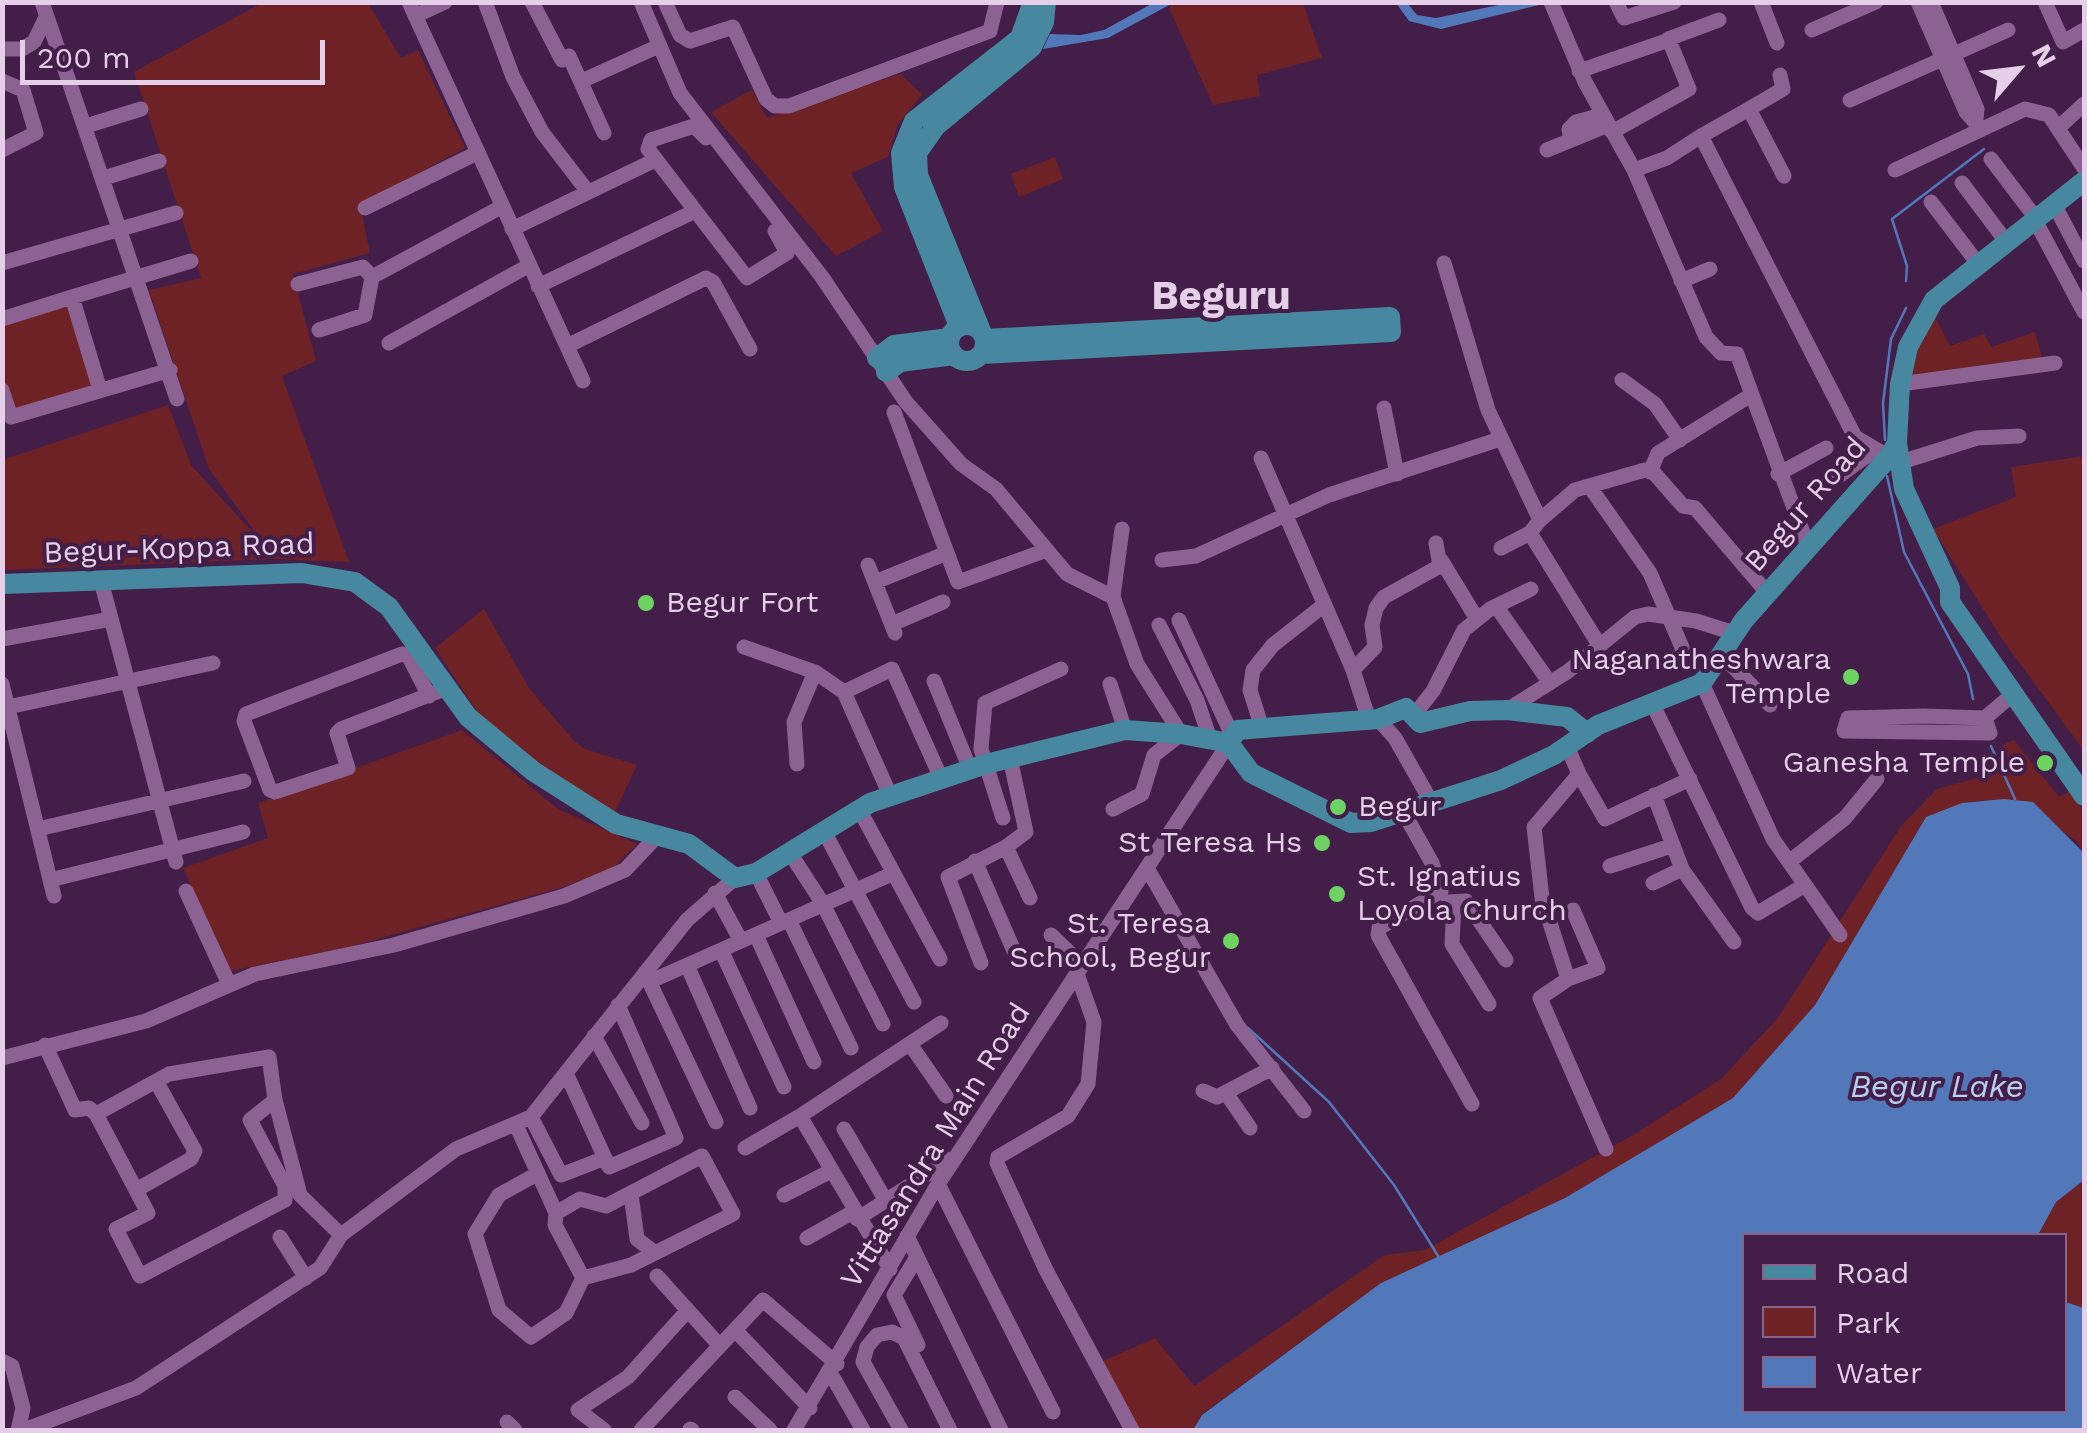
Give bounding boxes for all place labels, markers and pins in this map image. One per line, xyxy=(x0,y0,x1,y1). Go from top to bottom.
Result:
place label: Begur Fort xyxy=(666,585,818,621)
marker: Begur Fort xyxy=(635,592,657,614)
place label: Naganatheshwara Temple xyxy=(1571,642,1831,712)
marker: Naganatheshwara Temple xyxy=(1840,666,1862,688)
place label: Ganesha Temple xyxy=(1783,745,2025,781)
marker: Ganesha Temple xyxy=(2034,752,2056,774)
place label: Begur xyxy=(1358,789,1442,825)
marker: Begur xyxy=(1327,796,1349,818)
place label: St Teresa Hs xyxy=(1118,825,1302,861)
marker: St Teresa Hs xyxy=(1311,832,1333,854)
place label: St. Ignatius Loyola Church xyxy=(1357,859,1567,930)
marker: St. Ignatius Loyola Church xyxy=(1326,883,1348,905)
place label: St. Teresa School, Begur xyxy=(1009,906,1211,976)
marker: St. Teresa School, Begur xyxy=(1220,930,1242,952)

